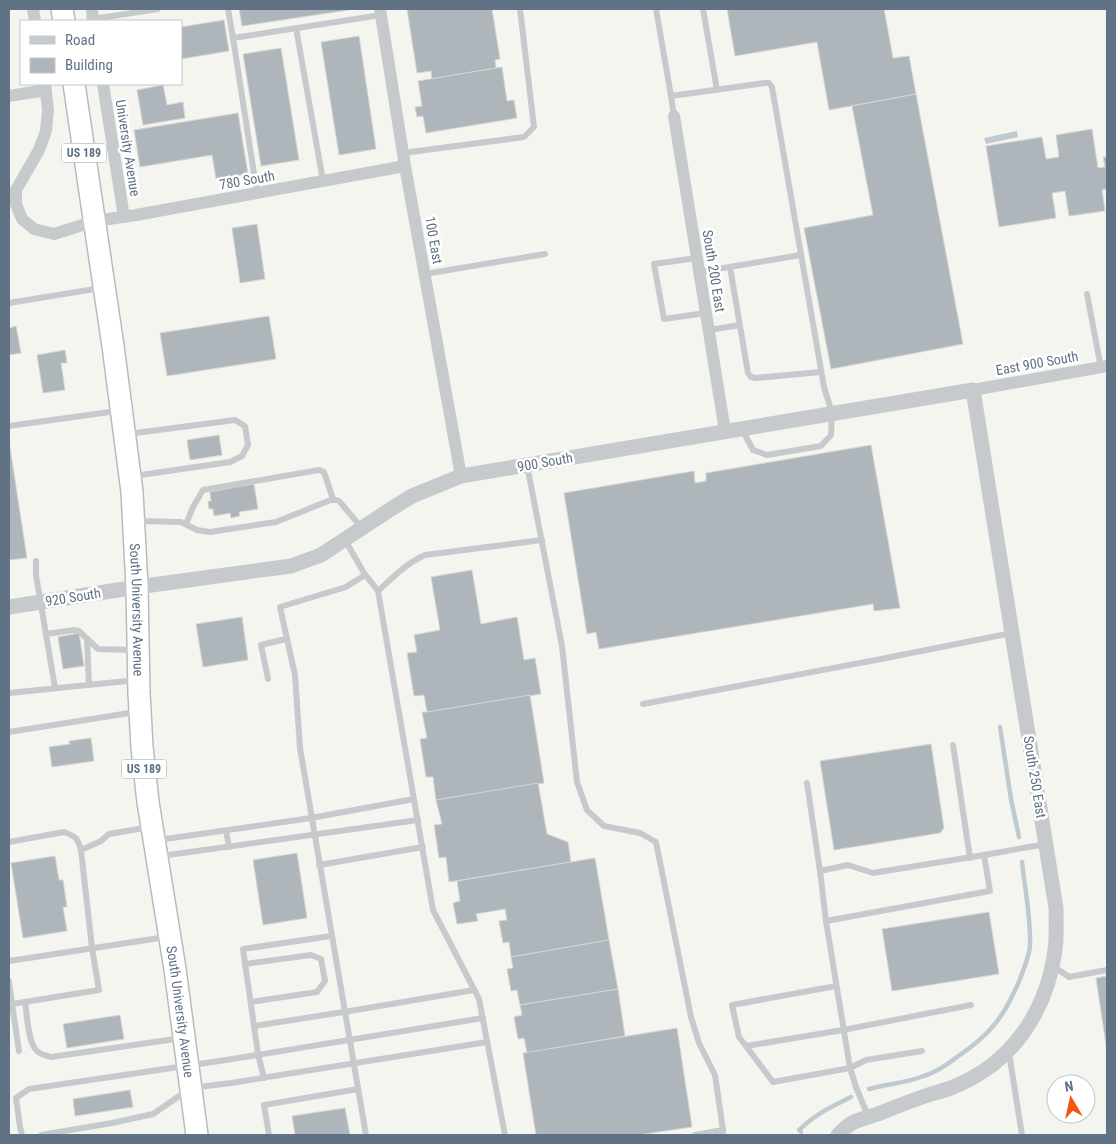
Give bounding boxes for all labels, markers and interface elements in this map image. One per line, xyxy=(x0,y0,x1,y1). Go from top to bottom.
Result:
legend xyxy=(20,20,182,85)
text: Road xyxy=(65,31,95,49)
text: Building xyxy=(65,56,113,74)
street label: University Avenue xyxy=(112,99,144,198)
road number: US 189 xyxy=(62,144,106,162)
street label: 780 South xyxy=(218,167,276,193)
street label: 100 East xyxy=(422,215,446,265)
street label: South 200 East xyxy=(700,229,728,313)
street label: East 900 South xyxy=(995,348,1079,378)
street label: 900 South xyxy=(516,449,574,475)
street label: South University Avenue xyxy=(127,543,147,677)
street label: 920 South xyxy=(44,585,102,609)
street label: South 250 East xyxy=(1021,735,1049,819)
road number: US 189 xyxy=(122,760,166,779)
street label: South University Avenue xyxy=(163,945,197,1079)
north arrow xyxy=(1046,1074,1096,1124)
text: N xyxy=(1063,1078,1074,1095)

